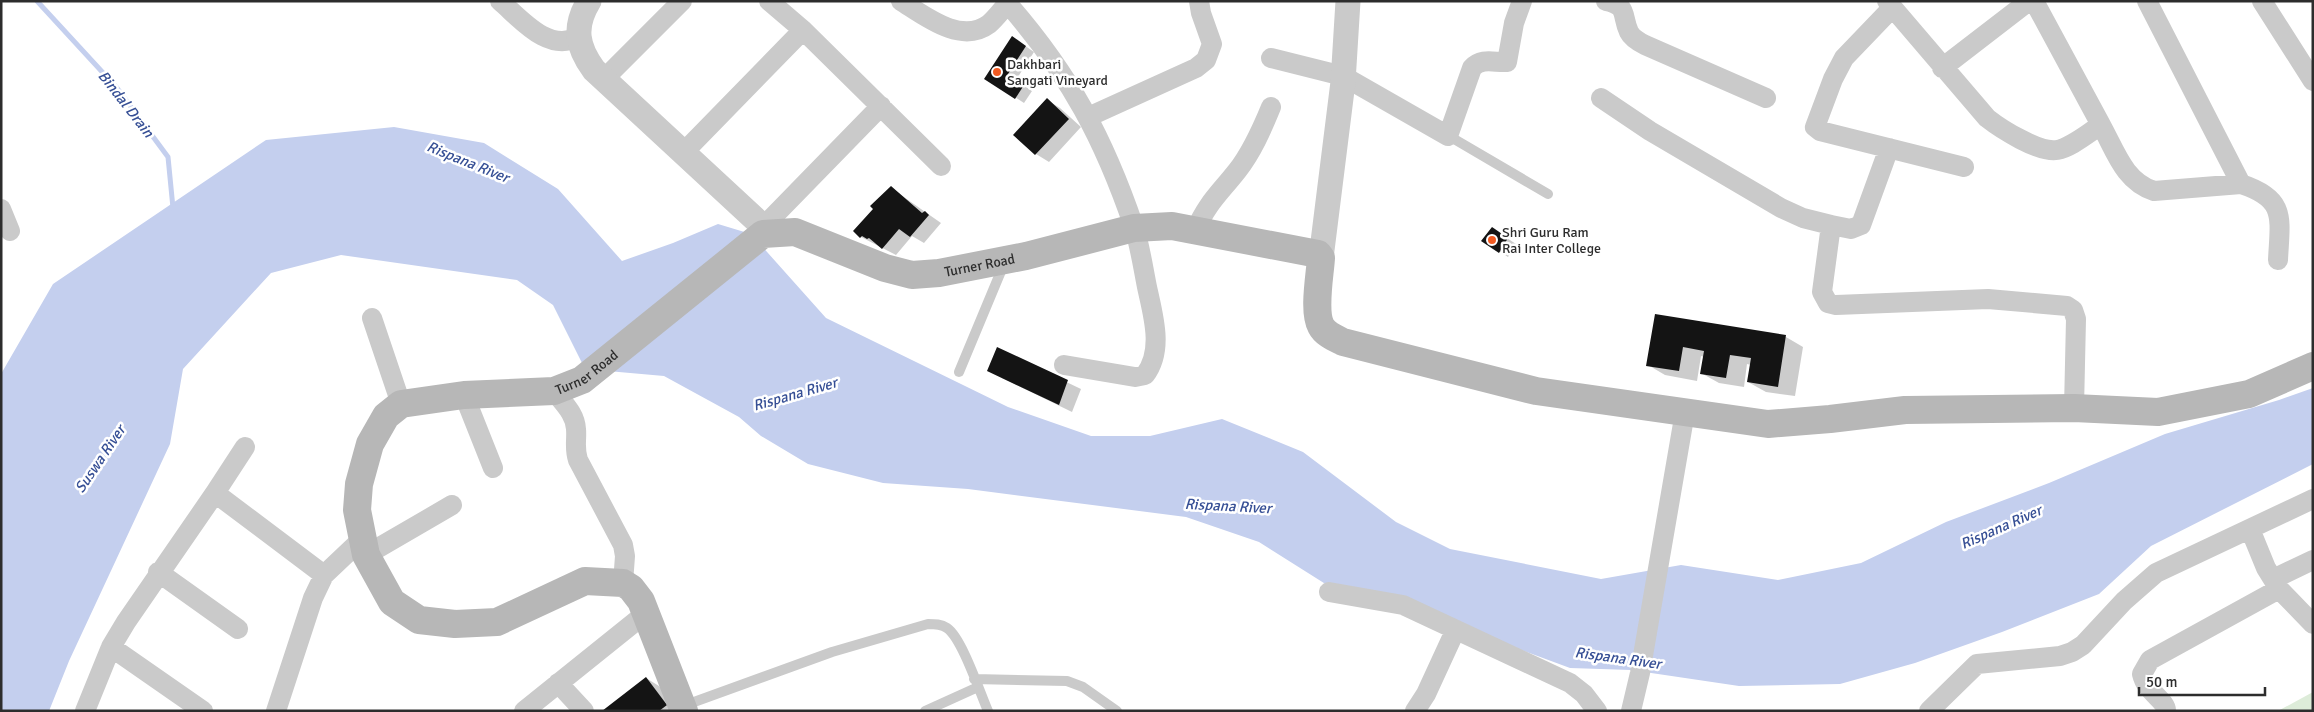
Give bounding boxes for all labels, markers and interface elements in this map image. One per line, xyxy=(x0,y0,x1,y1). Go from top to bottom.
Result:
place label: Dakhbari Sangati Vineyard xyxy=(1007,56,1108,89)
marker: Dakhbari Sangati Vineyard xyxy=(991,66,1003,78)
water label: Bindal Drain xyxy=(94,67,158,142)
water label: Rispana River xyxy=(424,137,514,188)
place label: Shri Guru Ram Rai Inter College xyxy=(1502,224,1601,257)
marker: Shri Guru Ram Rai Inter College xyxy=(1486,234,1498,246)
street label: Turner Road xyxy=(943,250,1016,281)
street label: Turner Road xyxy=(553,346,622,399)
water label: Rispana River xyxy=(751,373,842,415)
water label: Suswa River xyxy=(71,420,130,496)
water label: Rispana River xyxy=(1184,495,1274,517)
water label: Rispana River xyxy=(1958,500,2047,553)
water label: Rispana River xyxy=(1574,643,1665,673)
scale bar xyxy=(2139,664,2265,696)
text: 50 m xyxy=(2146,673,2177,691)

